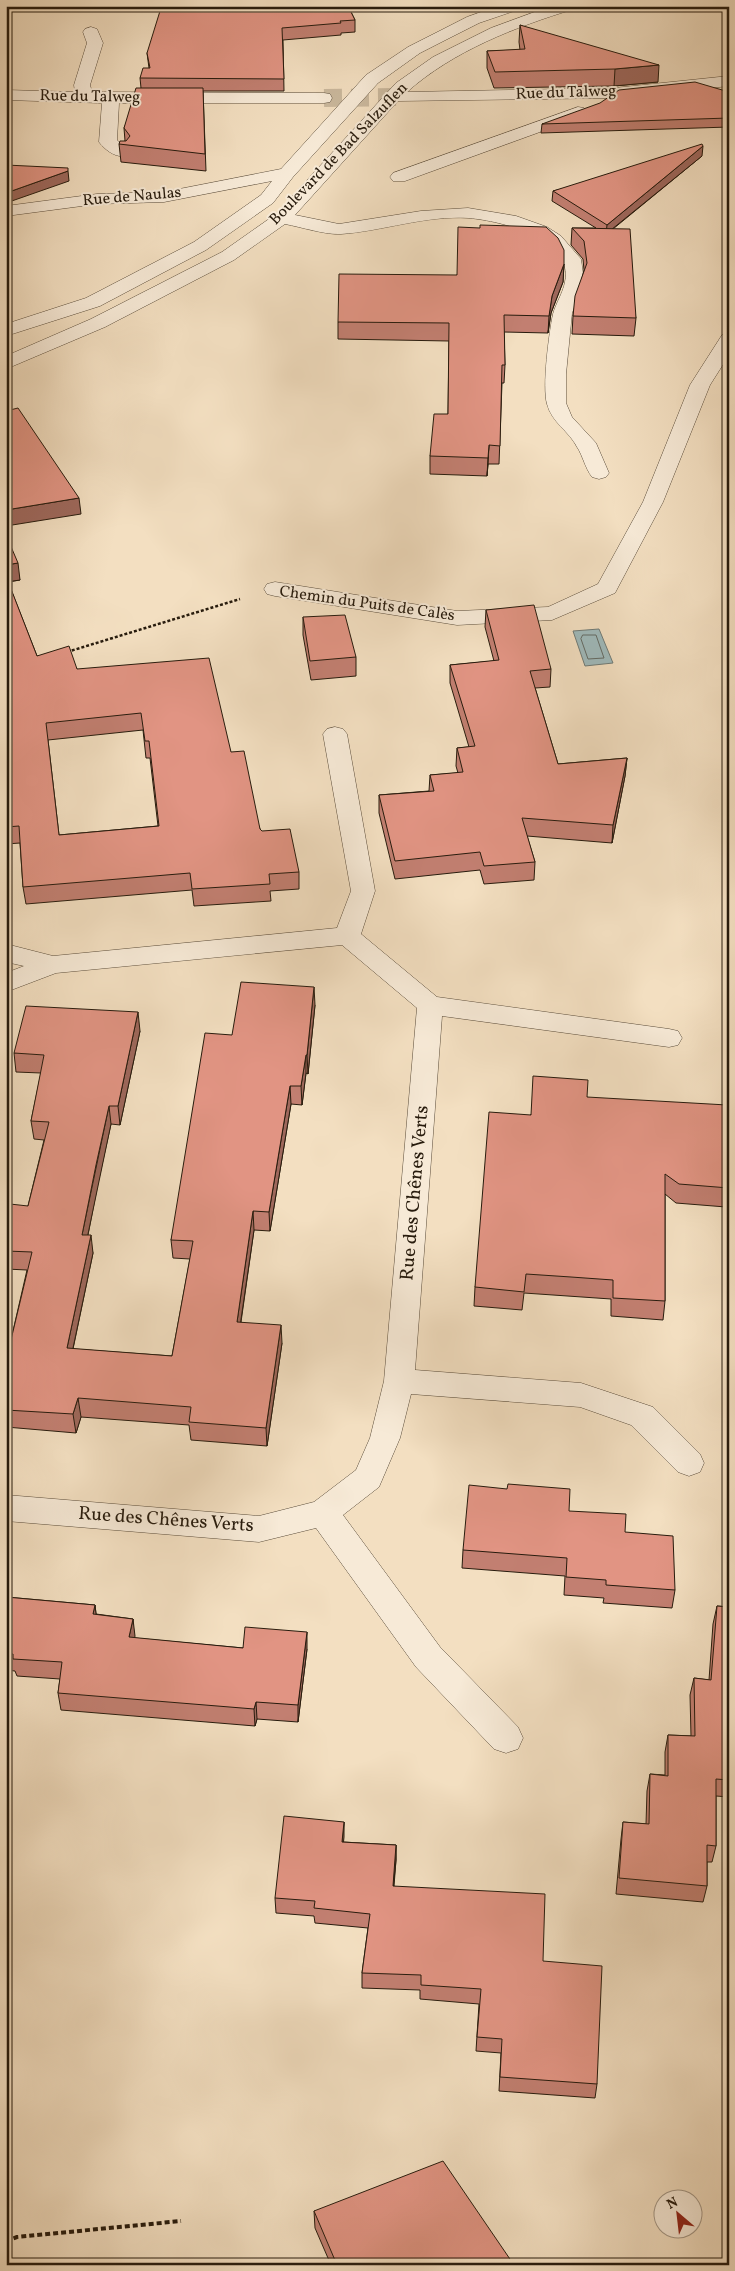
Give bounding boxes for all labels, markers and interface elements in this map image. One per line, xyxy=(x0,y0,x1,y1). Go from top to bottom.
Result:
street label: Boulevard de Bad Salzuflen xyxy=(265,78,413,230)
street label: Rue du Talweg xyxy=(515,80,617,106)
street label: Rue du Talweg xyxy=(39,85,141,109)
street label: Rue de Naulas xyxy=(82,182,182,212)
street label: Chemin du Puits de Calès xyxy=(278,581,456,627)
street label: Rue des Chênes Verts xyxy=(394,1104,436,1282)
street label: Rue des Chênes Verts xyxy=(77,1501,255,1539)
north arrow xyxy=(652,2188,702,2238)
text: N xyxy=(664,2193,682,2215)

